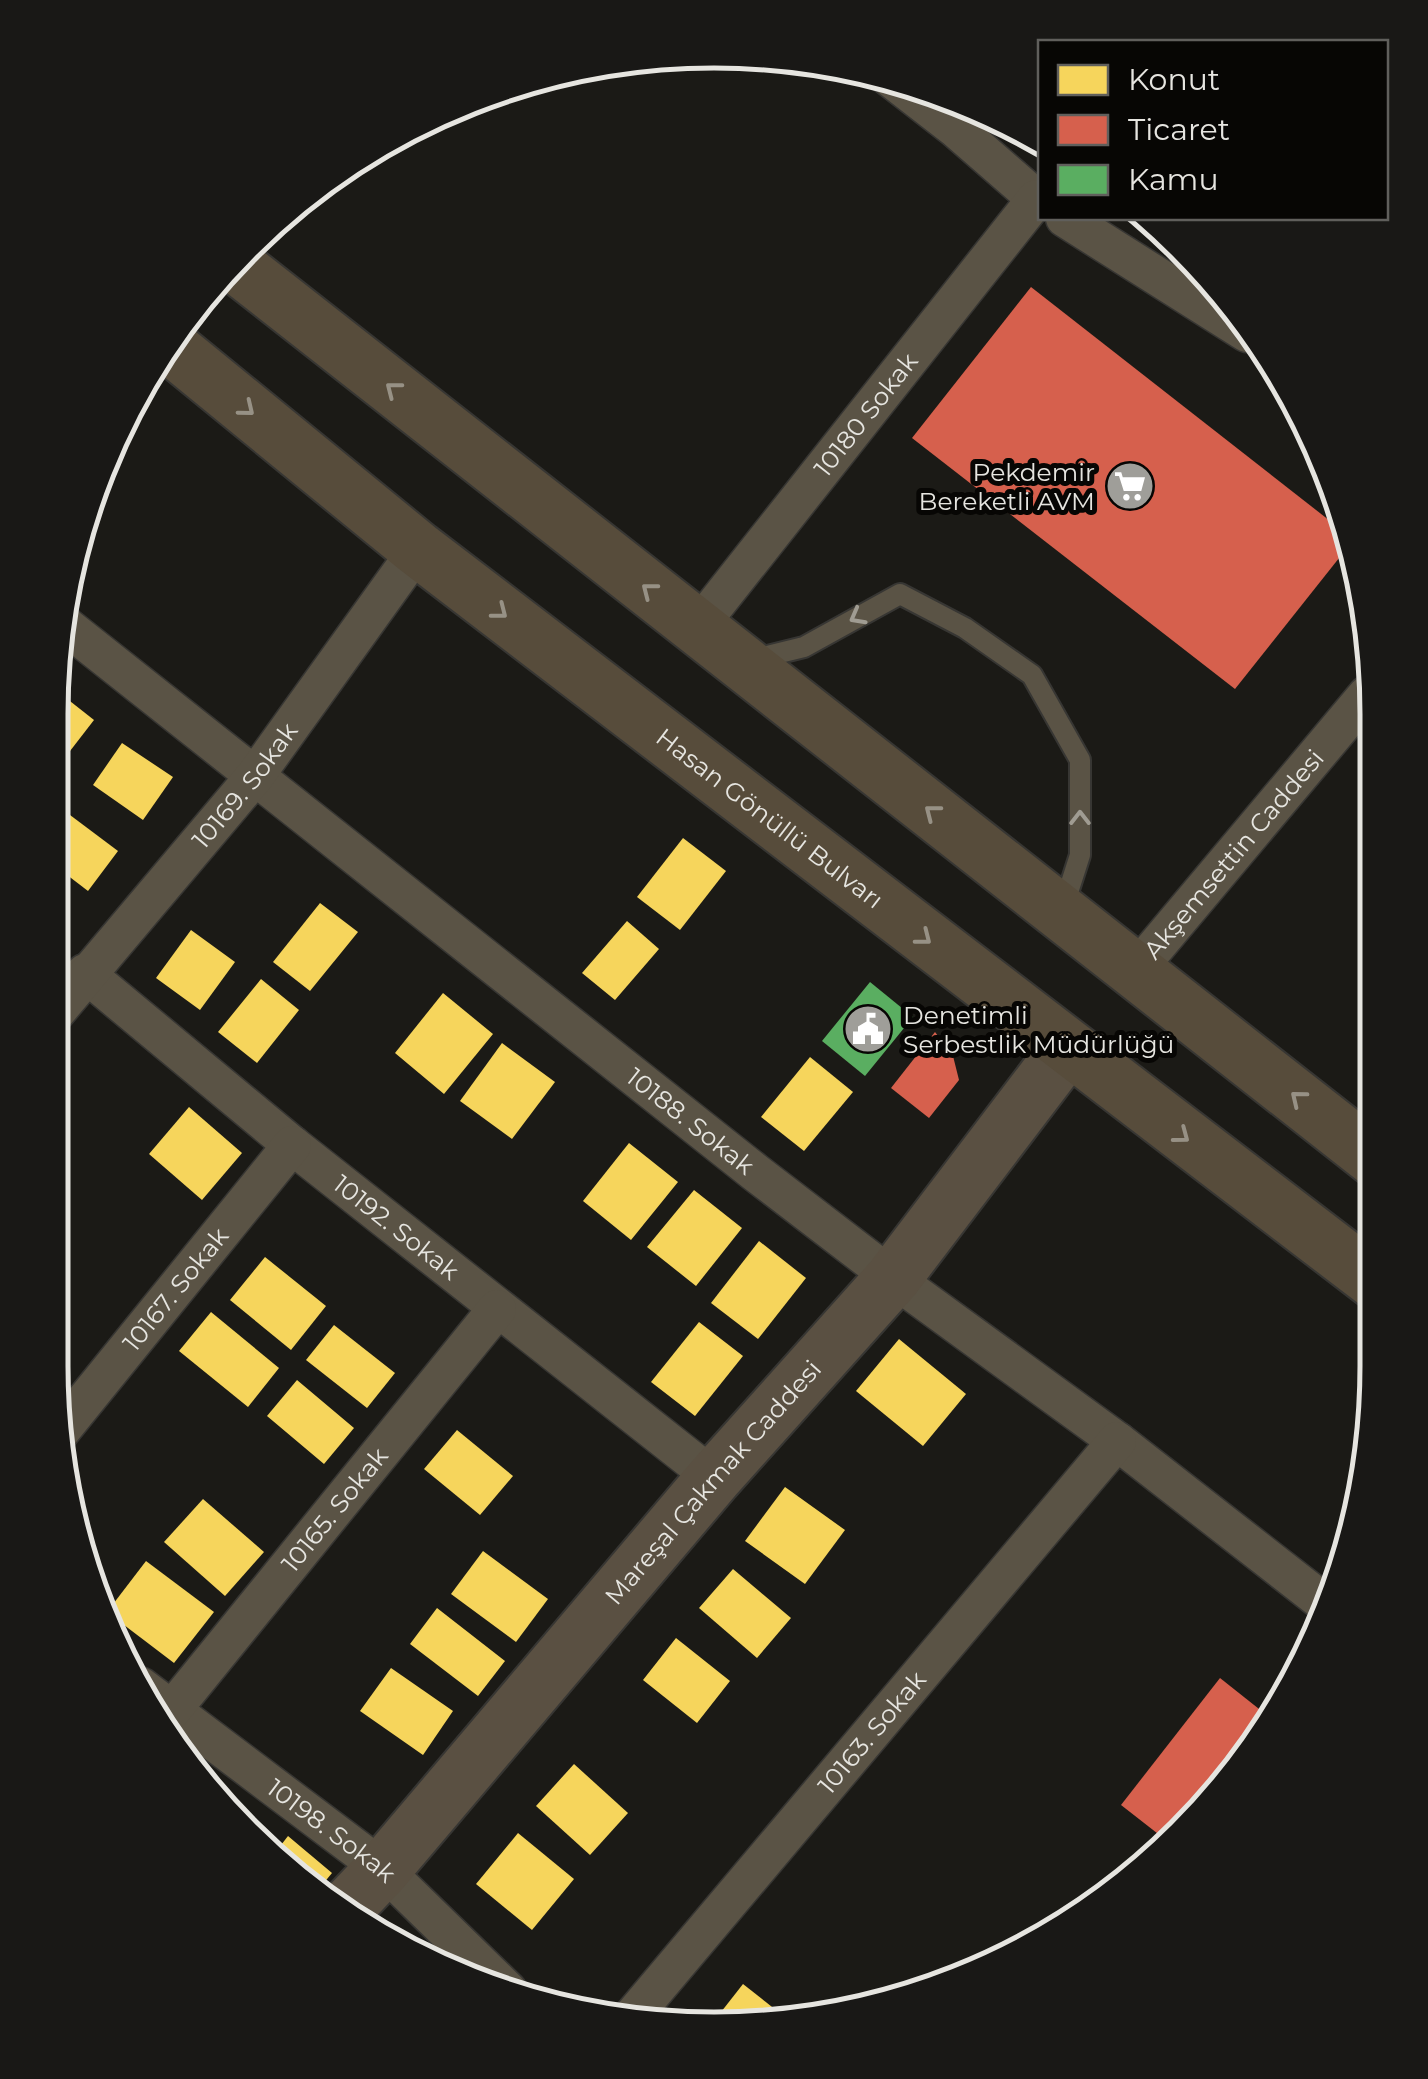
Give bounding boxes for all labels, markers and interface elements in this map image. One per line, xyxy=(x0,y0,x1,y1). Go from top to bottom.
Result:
legend xyxy=(1038,40,1388,220)
text: Konut xyxy=(1128,61,1220,98)
text: Ticaret xyxy=(1128,111,1230,148)
text: Kamu xyxy=(1128,161,1219,198)
street label: 10180 Sokak xyxy=(808,347,924,482)
one-way arrow xyxy=(387,383,405,401)
one-way arrow xyxy=(235,397,253,415)
place label: Pekdemir Bereketli AVM xyxy=(919,457,1095,516)
supermarket icon: Pekdemir Bereketli AVM xyxy=(1104,460,1156,512)
one-way arrow xyxy=(642,584,660,601)
one-way arrow xyxy=(489,601,507,618)
one-way arrow xyxy=(850,605,868,625)
street label: 10169. Sokak xyxy=(186,717,304,854)
street label: Hasan Gönüllü Bulvarı xyxy=(650,722,889,915)
street label: Akşemsettin Caddesi xyxy=(1137,743,1330,965)
one-way arrow xyxy=(925,806,943,823)
one-way arrow xyxy=(1069,810,1091,826)
one-way arrow xyxy=(913,927,931,944)
place label: Denetimli Serbestlik Müdürlüğü xyxy=(903,1000,1174,1059)
public building icon: Denetimli Serbestlik Müdürlüğü xyxy=(842,1003,894,1055)
street label: 10188. Sokak xyxy=(621,1061,760,1181)
one-way arrow xyxy=(1292,1092,1310,1110)
one-way arrow xyxy=(1171,1124,1189,1141)
street label: 10192. Sokak xyxy=(327,1169,465,1286)
street label: 10167. Sokak xyxy=(116,1221,234,1357)
street label: Mareşal Çakmak Caddesi xyxy=(599,1354,827,1611)
street label: 10165. Sokak xyxy=(275,1441,394,1578)
street label: 10163. Sokak xyxy=(812,1665,932,1800)
street label: 10198. Sokak xyxy=(261,1772,402,1889)

